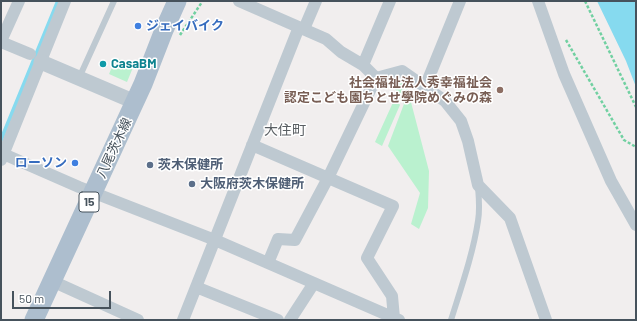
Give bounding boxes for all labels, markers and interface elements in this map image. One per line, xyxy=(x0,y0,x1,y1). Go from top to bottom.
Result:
place label: ジェイバイク xyxy=(146,18,224,34)
marker: ジェイバイク xyxy=(133,21,143,31)
place label: CasaBM xyxy=(111,56,156,72)
marker: CasaBM xyxy=(98,59,108,69)
place label: 社会福祉法人秀幸福祉会 認定こども園ちとせ學院めぐみの森 xyxy=(284,75,492,106)
marker: 社会福祉法人秀幸福祉会 認定こども園ちとせ學院めぐみの森 xyxy=(495,85,505,95)
street label: 八尾茨木線 xyxy=(93,115,135,181)
district label: 大住町 xyxy=(264,122,306,138)
place label: ローソン xyxy=(15,155,67,171)
place label: 茨木保健所 xyxy=(158,157,223,173)
marker: ローソン xyxy=(70,158,80,168)
marker: 茨木保健所 xyxy=(145,160,155,170)
place label: 大阪府茨木保健所 xyxy=(200,176,304,192)
marker: 大阪府茨木保健所 xyxy=(187,179,197,189)
road number: 15 xyxy=(79,192,99,212)
scale bar xyxy=(14,283,113,309)
text: 50 m xyxy=(19,291,44,305)

